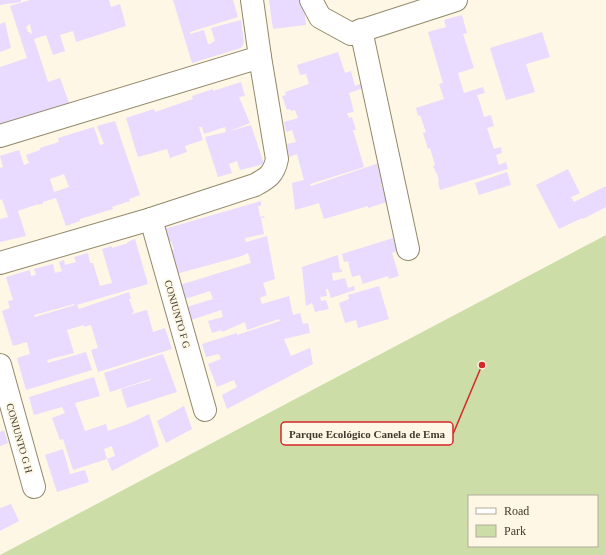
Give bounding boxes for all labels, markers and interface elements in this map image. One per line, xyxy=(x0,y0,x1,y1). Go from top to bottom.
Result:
street label: CONJUNTO F G xyxy=(163,279,193,349)
street label: CONJUNTO G H xyxy=(4,402,35,474)
callout: Parque Ecológico Canela de Ema xyxy=(281,422,453,445)
text: Parque Ecológico Canela de Ema xyxy=(289,428,446,440)
legend xyxy=(468,495,598,547)
text: Road xyxy=(504,504,529,518)
text: Park xyxy=(504,524,526,538)

